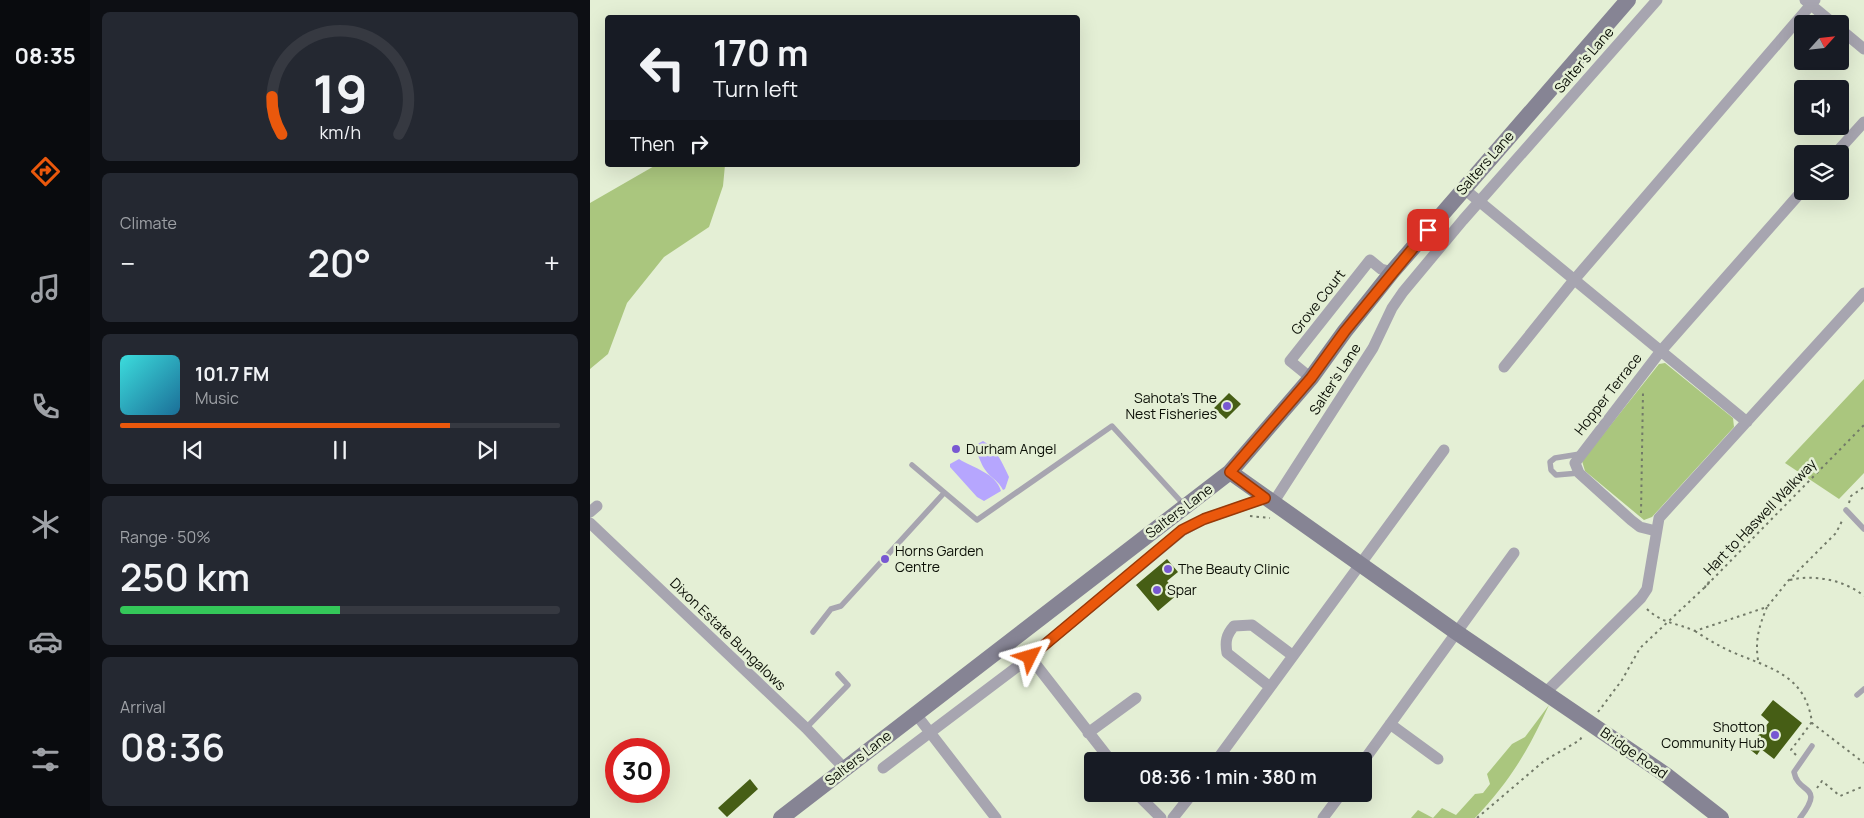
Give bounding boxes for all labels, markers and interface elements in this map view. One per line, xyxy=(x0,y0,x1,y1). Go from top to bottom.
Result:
north arrow xyxy=(1794,15,1849,70)
map controls xyxy=(1794,15,1849,200)
street label: Salter's Lane xyxy=(1550,23,1618,97)
text: 170 m xyxy=(713,29,809,77)
icon: left xyxy=(630,35,695,100)
text: 08:35 xyxy=(14,41,76,71)
text: 19 xyxy=(312,58,368,129)
text: Turn left xyxy=(713,74,798,104)
button: sound xyxy=(1794,80,1849,135)
text: km/h xyxy=(319,120,361,144)
street label: Salters Lane xyxy=(1451,126,1518,199)
icon: right xyxy=(685,130,713,158)
text: Then xyxy=(630,131,675,157)
button: layers xyxy=(1794,145,1849,200)
icon: directions xyxy=(28,154,63,189)
pin xyxy=(1407,209,1449,251)
text: Climate xyxy=(120,212,177,234)
icon: arrive xyxy=(1414,216,1442,244)
text: 20° xyxy=(308,236,371,288)
text: − xyxy=(120,244,135,282)
text: + xyxy=(544,244,560,282)
street label: Grove Court xyxy=(1286,265,1349,338)
icon: music xyxy=(28,271,63,306)
street label: Salter's Lane xyxy=(1304,339,1365,418)
street label: Hopper Terrace xyxy=(1570,349,1646,439)
text: 101.7 FM xyxy=(195,361,269,387)
text: Music xyxy=(195,387,239,409)
place label: Sahota's The Nest Fisheries xyxy=(1125,388,1217,423)
icon: phone xyxy=(28,389,63,424)
marker: Sahota's The Nest Fisheries xyxy=(1221,400,1233,412)
icon: previous xyxy=(179,436,207,464)
icon: pause xyxy=(326,436,354,464)
icon: next xyxy=(473,436,501,464)
place label: Durham Angel xyxy=(966,439,1056,458)
marker: Durham Angel xyxy=(950,443,962,455)
street label: Hart to Haswell Walkway xyxy=(1699,454,1821,579)
street label: Salters Lane xyxy=(1141,479,1216,542)
icon: climate xyxy=(28,507,63,542)
text: Range · 50% xyxy=(120,526,211,548)
place label: Horns Garden Centre xyxy=(895,541,984,576)
text: 250 km xyxy=(120,550,250,602)
marker: Horns Garden Centre xyxy=(879,553,891,565)
place label: The Beauty Clinic xyxy=(1178,559,1290,578)
marker: The Beauty Clinic xyxy=(1162,563,1174,575)
street label: Dixon Estate Bungalows xyxy=(666,573,791,694)
place label: Spar xyxy=(1167,580,1197,599)
marker: Spar xyxy=(1151,584,1163,596)
icon: car xyxy=(28,624,63,659)
position arrow xyxy=(1003,630,1055,682)
text: Arrival xyxy=(120,696,166,718)
place label: Shotton Community Hub xyxy=(1661,717,1765,752)
text: 08:36 xyxy=(120,720,225,772)
street label: Bridge Road xyxy=(1597,723,1672,783)
street label: Salters Lane xyxy=(821,726,895,790)
marker: Shotton Community Hub xyxy=(1769,729,1781,741)
speed limit sign: 30 xyxy=(605,738,670,803)
icon: filters xyxy=(28,742,63,777)
text: 08:36 · 1 min · 380 m xyxy=(1139,764,1317,790)

